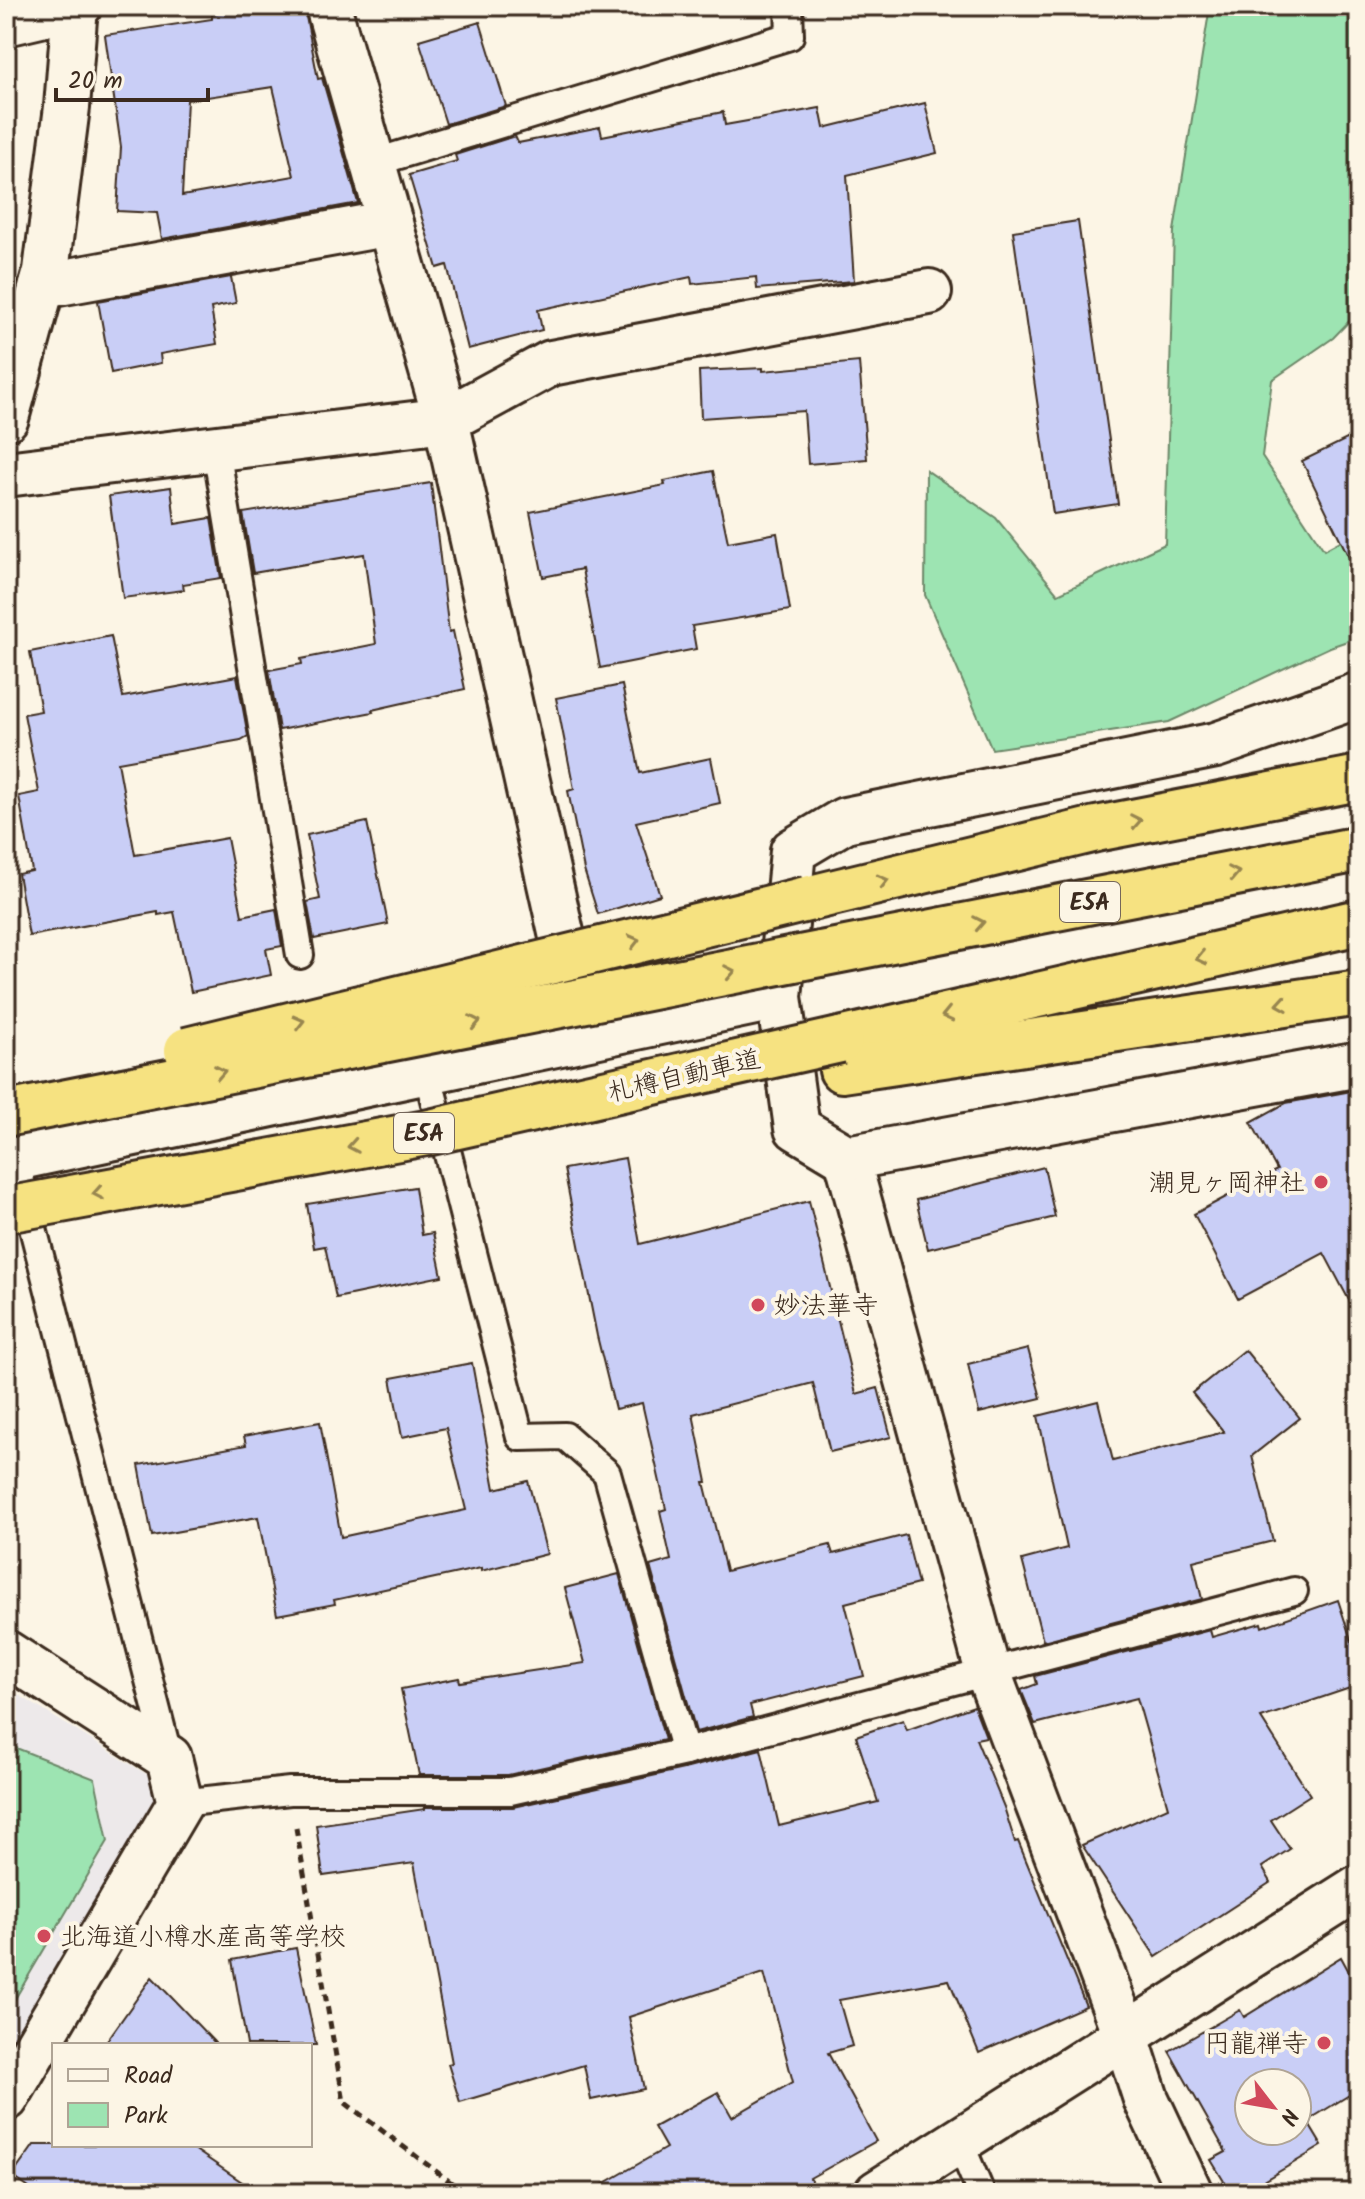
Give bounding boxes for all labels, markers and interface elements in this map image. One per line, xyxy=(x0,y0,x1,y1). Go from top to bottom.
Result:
scale bar xyxy=(56,52,208,102)
text: 20 m xyxy=(68,62,123,101)
one-way arrow xyxy=(1129,813,1142,830)
one-way arrow xyxy=(1227,866,1241,883)
one-way arrow xyxy=(875,873,889,890)
road number: E5A xyxy=(1060,882,1120,922)
one-way arrow xyxy=(972,916,986,933)
one-way arrow xyxy=(626,933,640,950)
one-way arrow xyxy=(1195,949,1208,966)
one-way arrow xyxy=(723,964,737,981)
one-way arrow xyxy=(1275,995,1289,1012)
one-way arrow xyxy=(941,1006,955,1023)
one-way arrow xyxy=(292,1014,306,1031)
one-way arrow xyxy=(468,1014,482,1031)
street label: 札樽自動車道 xyxy=(604,1039,765,1115)
one-way arrow xyxy=(213,1064,227,1081)
road number: E5A xyxy=(394,1113,454,1153)
one-way arrow xyxy=(346,1137,360,1154)
place label: 潮見ヶ岡神社 xyxy=(1149,1163,1305,1205)
marker: 潮見ヶ岡神社 xyxy=(1312,1173,1330,1191)
one-way arrow xyxy=(91,1184,104,1201)
place label: 妙法華寺 xyxy=(774,1286,878,1328)
marker: 妙法華寺 xyxy=(749,1296,767,1314)
place label: 北海道小樽水産高等学校 xyxy=(60,1917,346,1959)
marker: 北海道小樽水産高等学校 xyxy=(35,1927,53,1945)
place label: 円龍禅寺 xyxy=(1204,2024,1308,2066)
marker: 円龍禅寺 xyxy=(1315,2034,1333,2052)
legend xyxy=(52,2043,312,2147)
text: Road xyxy=(124,2057,173,2096)
north arrow xyxy=(1233,2067,1313,2147)
text: Park xyxy=(124,2097,168,2136)
text: N xyxy=(1269,2101,1307,2131)

